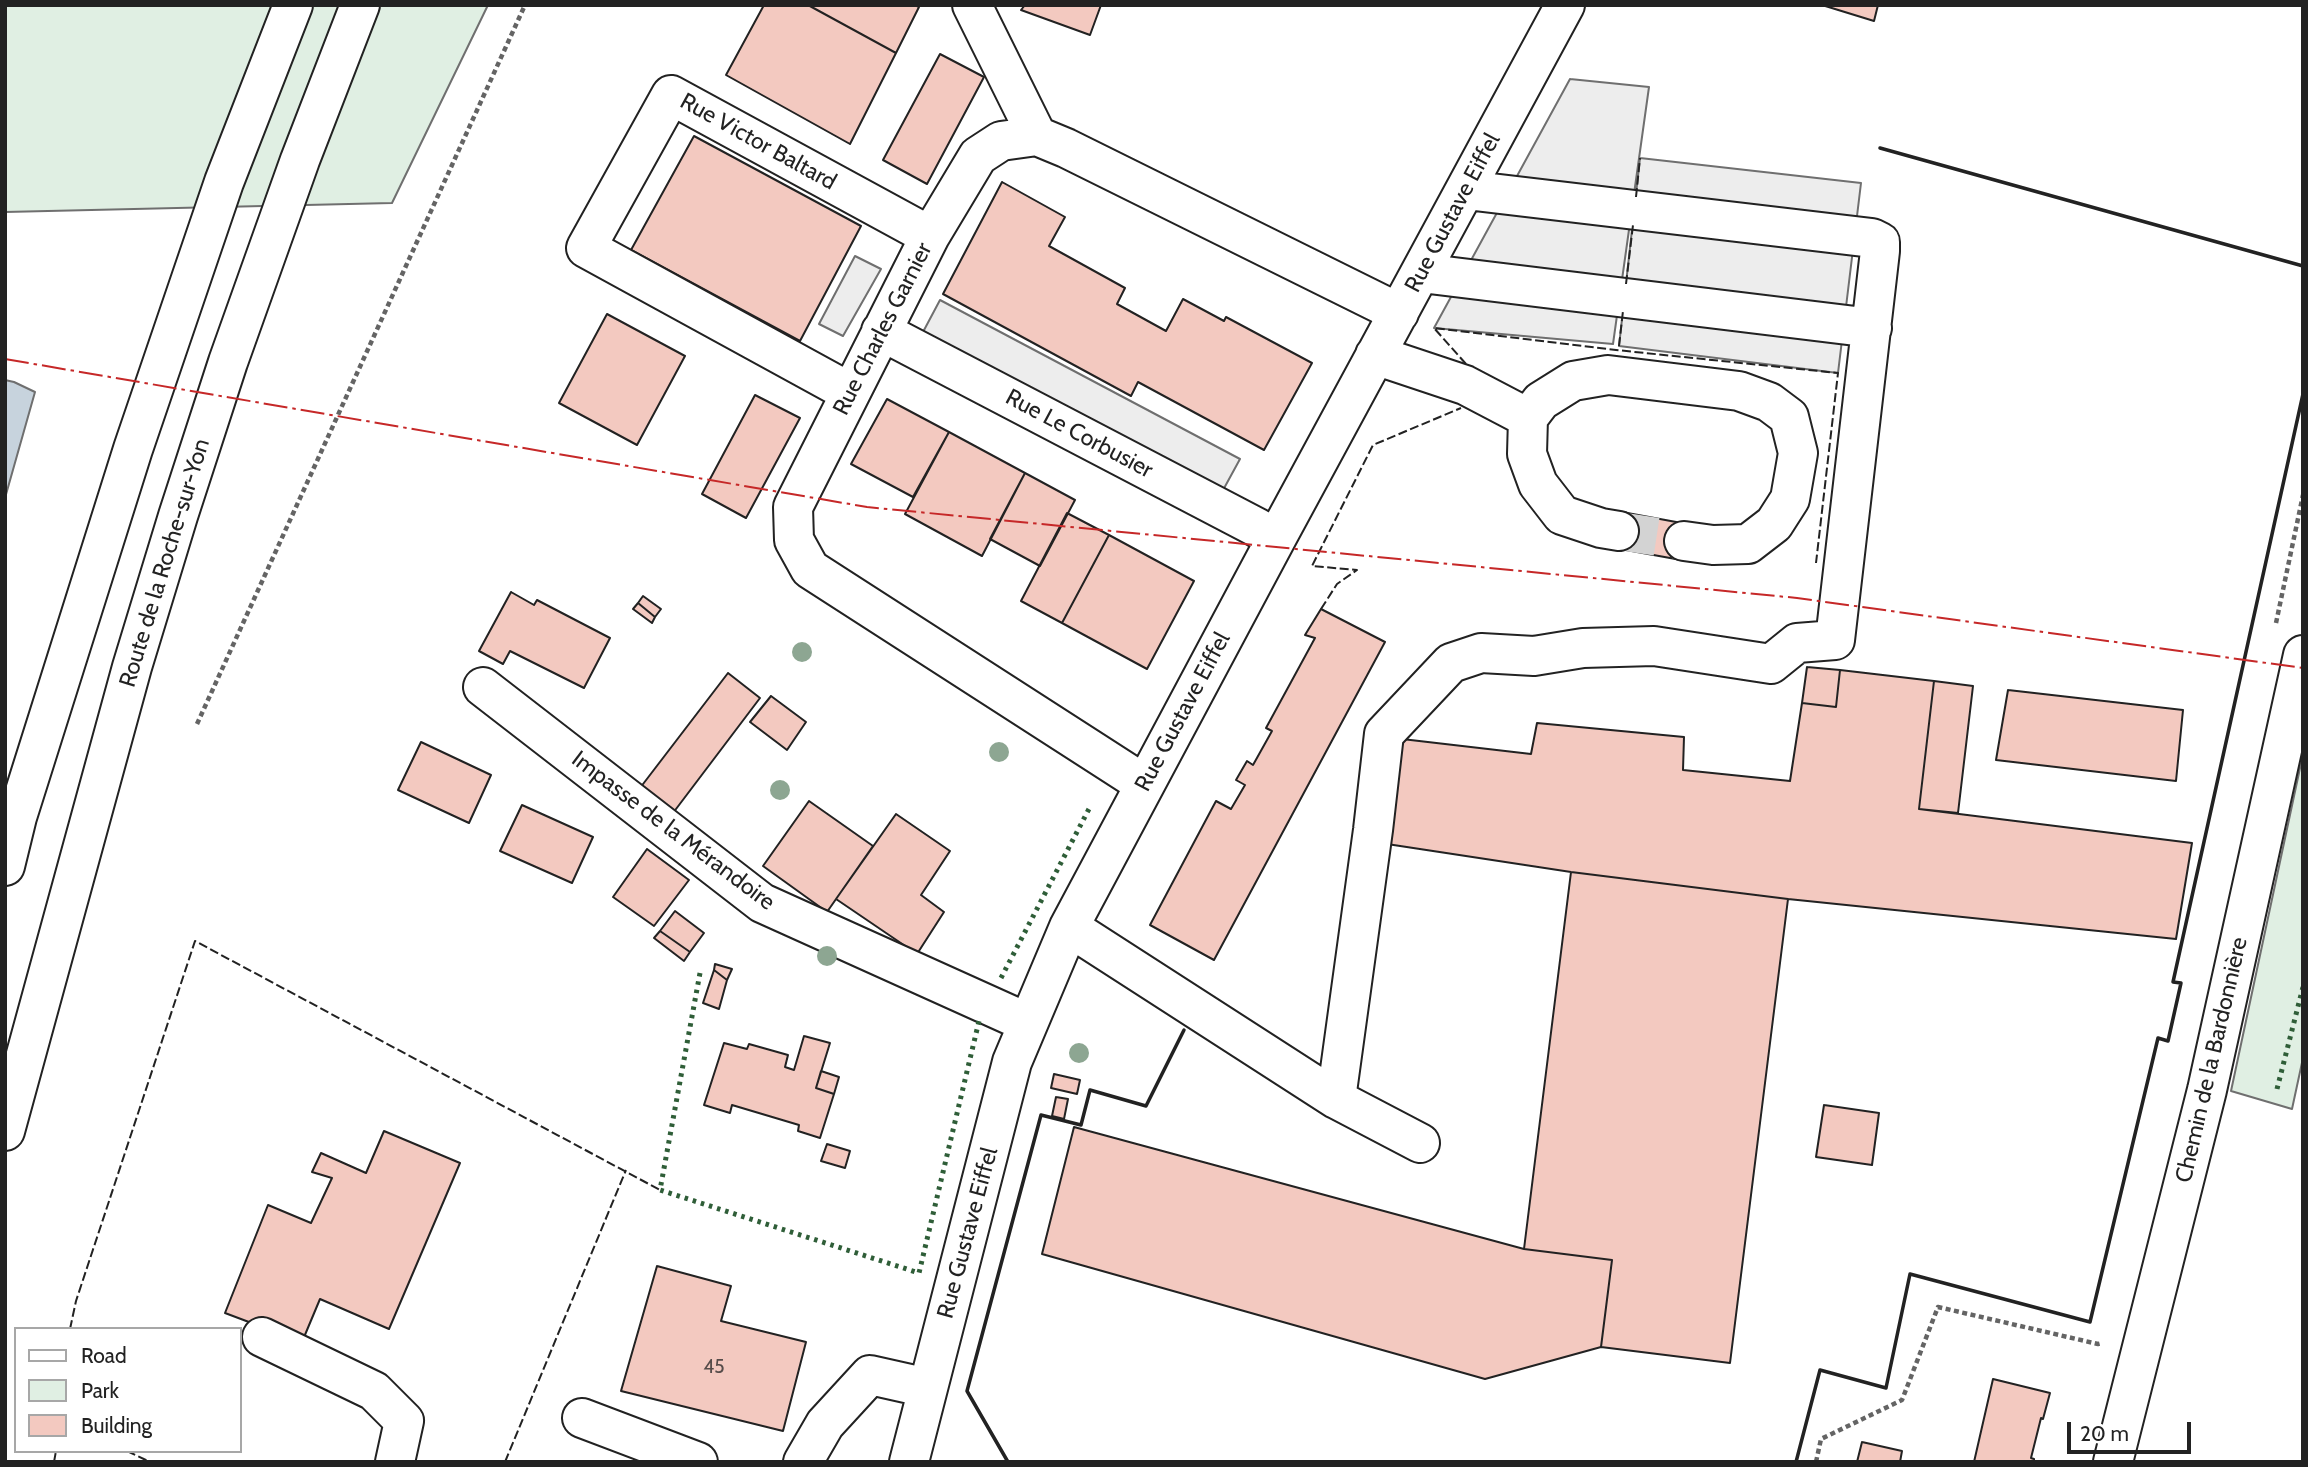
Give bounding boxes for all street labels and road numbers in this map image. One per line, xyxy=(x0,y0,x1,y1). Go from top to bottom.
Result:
street label: Rue Victor Baltard xyxy=(675,88,841,196)
street label: Rue Gustave Eiffel xyxy=(1399,129,1507,297)
street label: Rue Charles Garnier xyxy=(828,238,938,420)
street label: Rue Le Corbusier xyxy=(1001,384,1157,484)
street label: Route de la Roche-sur-Yon xyxy=(114,435,216,691)
street label: Rue Gustave Eiffel xyxy=(1129,628,1237,796)
street label: Impasse de la Mérandoire xyxy=(566,746,780,916)
street label: Chemin de la Bardonnière xyxy=(2170,935,2254,1185)
street label: Rue Gustave Eiffel xyxy=(932,1144,1004,1322)

